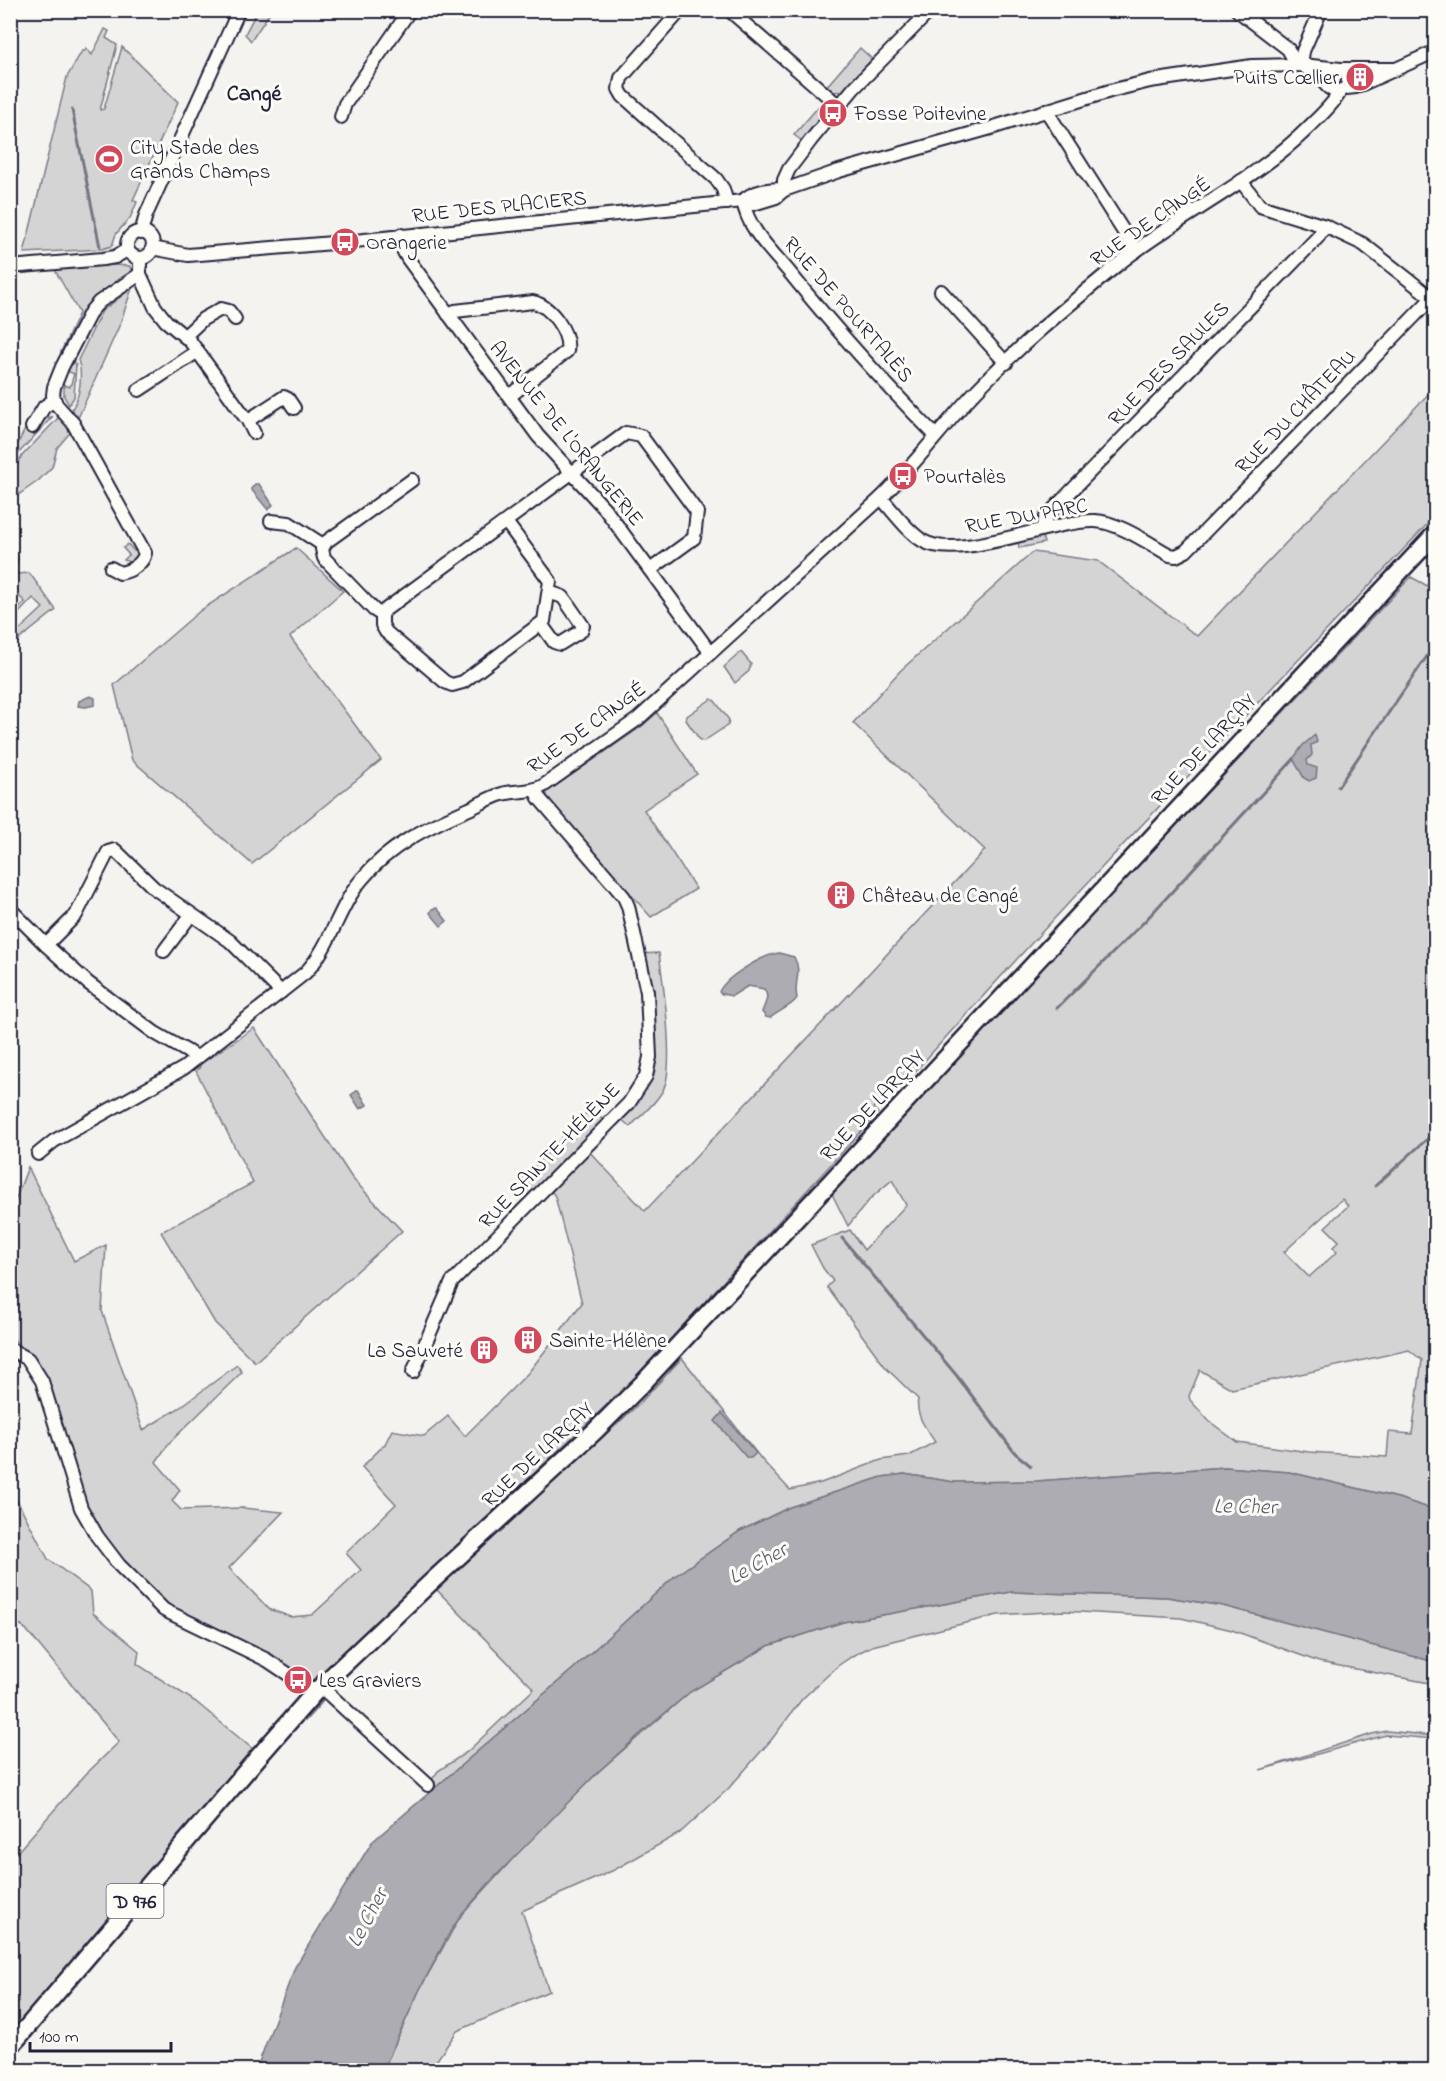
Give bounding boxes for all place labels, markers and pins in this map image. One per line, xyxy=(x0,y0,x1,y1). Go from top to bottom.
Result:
building icon: Puits Cœllier xyxy=(1344,61,1376,93)
place label: Puits Cœllier xyxy=(1234,64,1339,94)
bus stop icon: Fosse Poitevine xyxy=(817,97,849,129)
place label: Fosse Poitevine xyxy=(853,100,987,130)
place label: City Stade des Grands Champs xyxy=(130,134,270,188)
sports icon: City Stade des Grands Champs xyxy=(93,143,125,175)
bus stop icon: Orangerie xyxy=(329,226,361,258)
place label: Orangerie xyxy=(366,229,447,261)
bus stop icon: Pourtalès xyxy=(887,460,919,492)
place label: Pourtalès xyxy=(924,463,1006,493)
building icon: Château de Cangé xyxy=(825,879,857,911)
place label: Château de Cangé xyxy=(862,882,1019,914)
building icon: Sainte-Hélène xyxy=(512,1324,544,1356)
place label: Sainte-Hélène xyxy=(549,1327,667,1357)
building icon: La Sauveté xyxy=(468,1334,500,1366)
place label: La Sauveté xyxy=(367,1337,464,1367)
bus stop icon: Les Graviers xyxy=(282,1664,314,1696)
place label: Les Graviers xyxy=(319,1667,422,1697)

